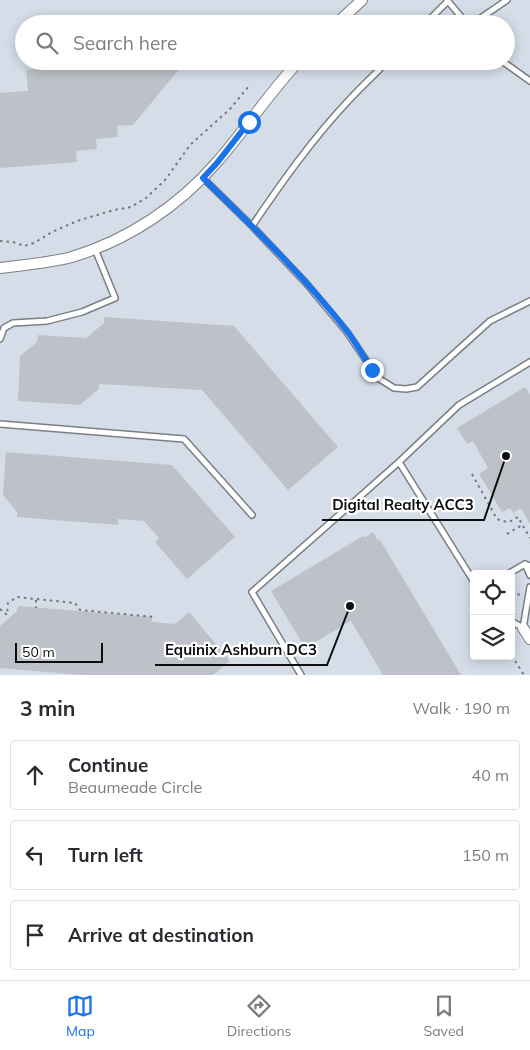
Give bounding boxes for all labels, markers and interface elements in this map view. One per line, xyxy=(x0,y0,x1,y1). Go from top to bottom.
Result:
search box xyxy=(15,15,515,70)
icon: search xyxy=(33,29,61,57)
text: Search here xyxy=(73,31,177,55)
route start xyxy=(238,111,261,134)
route end xyxy=(361,359,384,382)
callout: Digital Realty ACC3 xyxy=(322,490,484,520)
text: Digital Realty ACC3 xyxy=(332,495,474,514)
map controls xyxy=(470,570,515,660)
button: locate xyxy=(470,570,515,615)
button: layers xyxy=(470,615,515,660)
callout: Equinix Ashburn DC3 xyxy=(155,635,327,665)
scale bar xyxy=(15,640,102,663)
text: Equinix Ashburn DC3 xyxy=(165,640,317,659)
text: 50 m xyxy=(22,643,55,661)
text: 3 min xyxy=(20,695,75,721)
text: Walk · 190 m xyxy=(412,698,510,718)
text: Continue xyxy=(68,753,148,777)
icon: ahead xyxy=(21,761,49,789)
text: 40 m xyxy=(472,765,509,785)
text: Beaumeade Circle xyxy=(68,777,202,797)
icon: left xyxy=(21,841,49,869)
text: Turn left xyxy=(68,843,143,867)
text: 150 m xyxy=(462,845,509,865)
icon: arrive xyxy=(21,921,49,949)
text: Arrive at destination xyxy=(68,923,254,947)
tab: Map xyxy=(66,992,95,1040)
tab: Directions xyxy=(227,992,292,1040)
tab: Saved xyxy=(424,992,464,1040)

